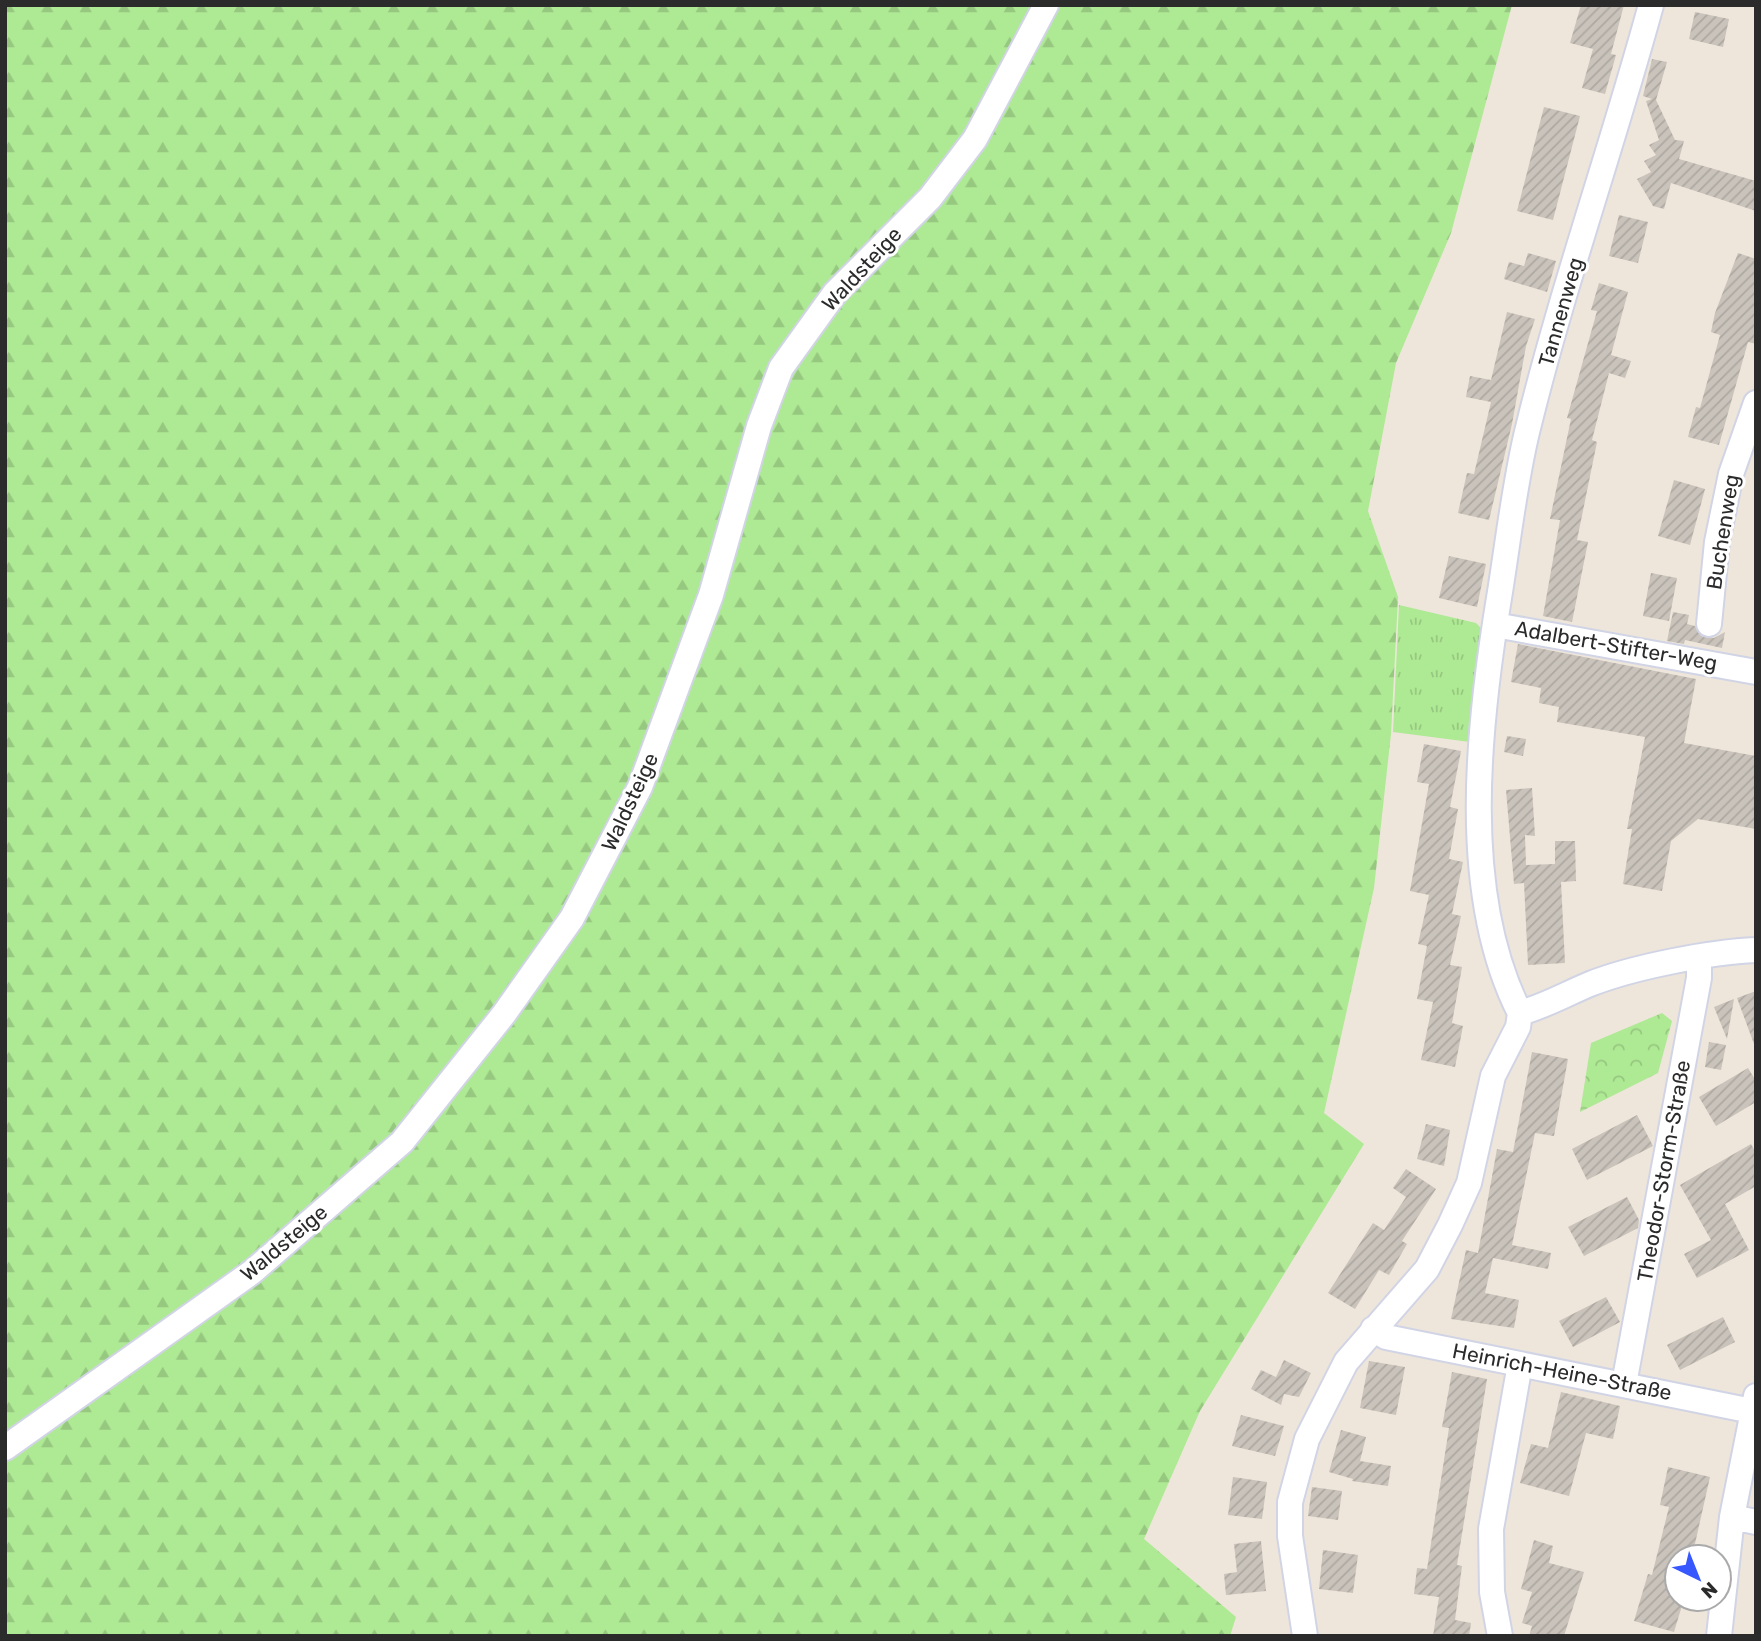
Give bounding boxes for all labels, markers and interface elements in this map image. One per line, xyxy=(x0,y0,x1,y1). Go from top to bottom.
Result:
street label: Waldsteige xyxy=(816,222,907,316)
street label: Tannenweg xyxy=(1533,254,1588,369)
street label: Buchenweg xyxy=(1701,473,1744,591)
street label: Adalbert-Stifter-Weg xyxy=(1513,615,1719,676)
street label: Waldsteige xyxy=(596,749,663,855)
street label: Theodor-Storm-Straße xyxy=(1632,1058,1695,1284)
street label: Waldsteige xyxy=(235,1199,332,1286)
street label: Heinrich-Heine-Straße xyxy=(1450,1338,1674,1405)
north arrow xyxy=(1663,1543,1733,1613)
text: N xyxy=(1696,1577,1722,1603)

